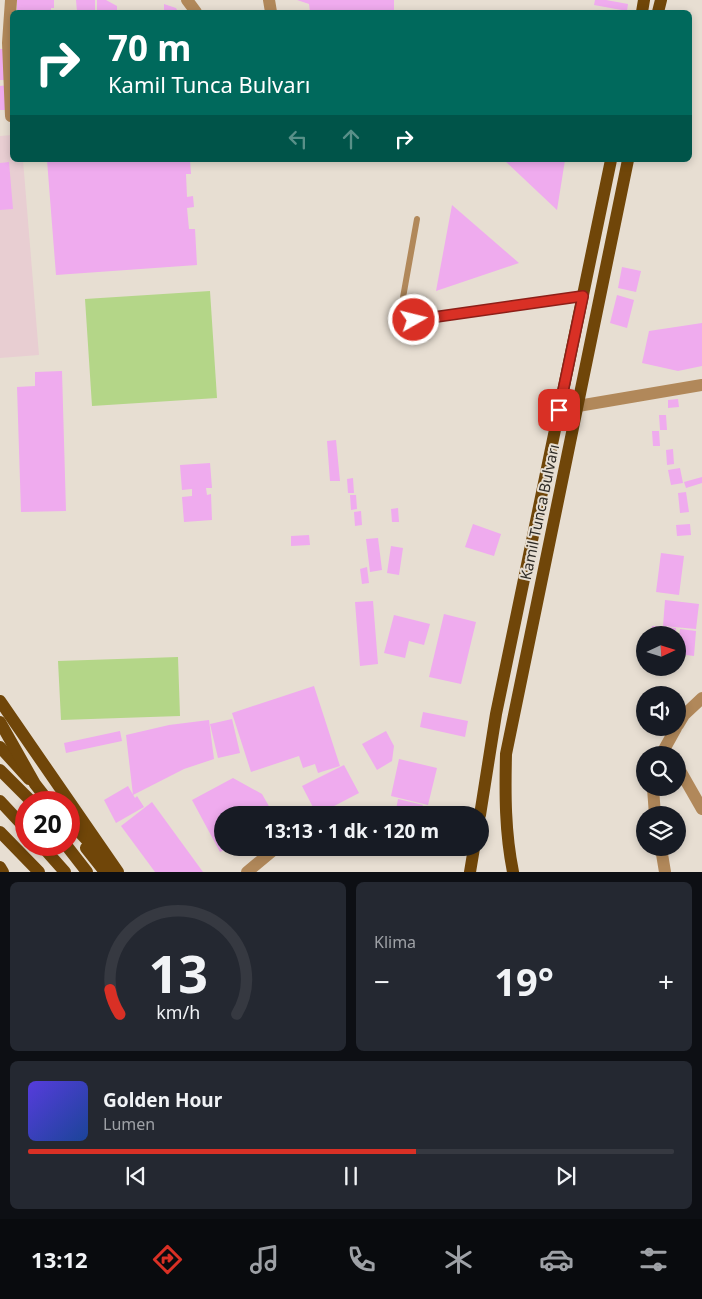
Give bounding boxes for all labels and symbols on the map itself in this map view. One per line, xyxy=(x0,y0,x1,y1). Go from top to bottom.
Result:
position arrow xyxy=(387,293,439,345)
pin xyxy=(538,389,580,431)
street label: Kamil Tunca Bulvarı xyxy=(515,442,563,582)
north arrow xyxy=(636,626,686,676)
speed limit sign: 20 xyxy=(15,791,80,856)

